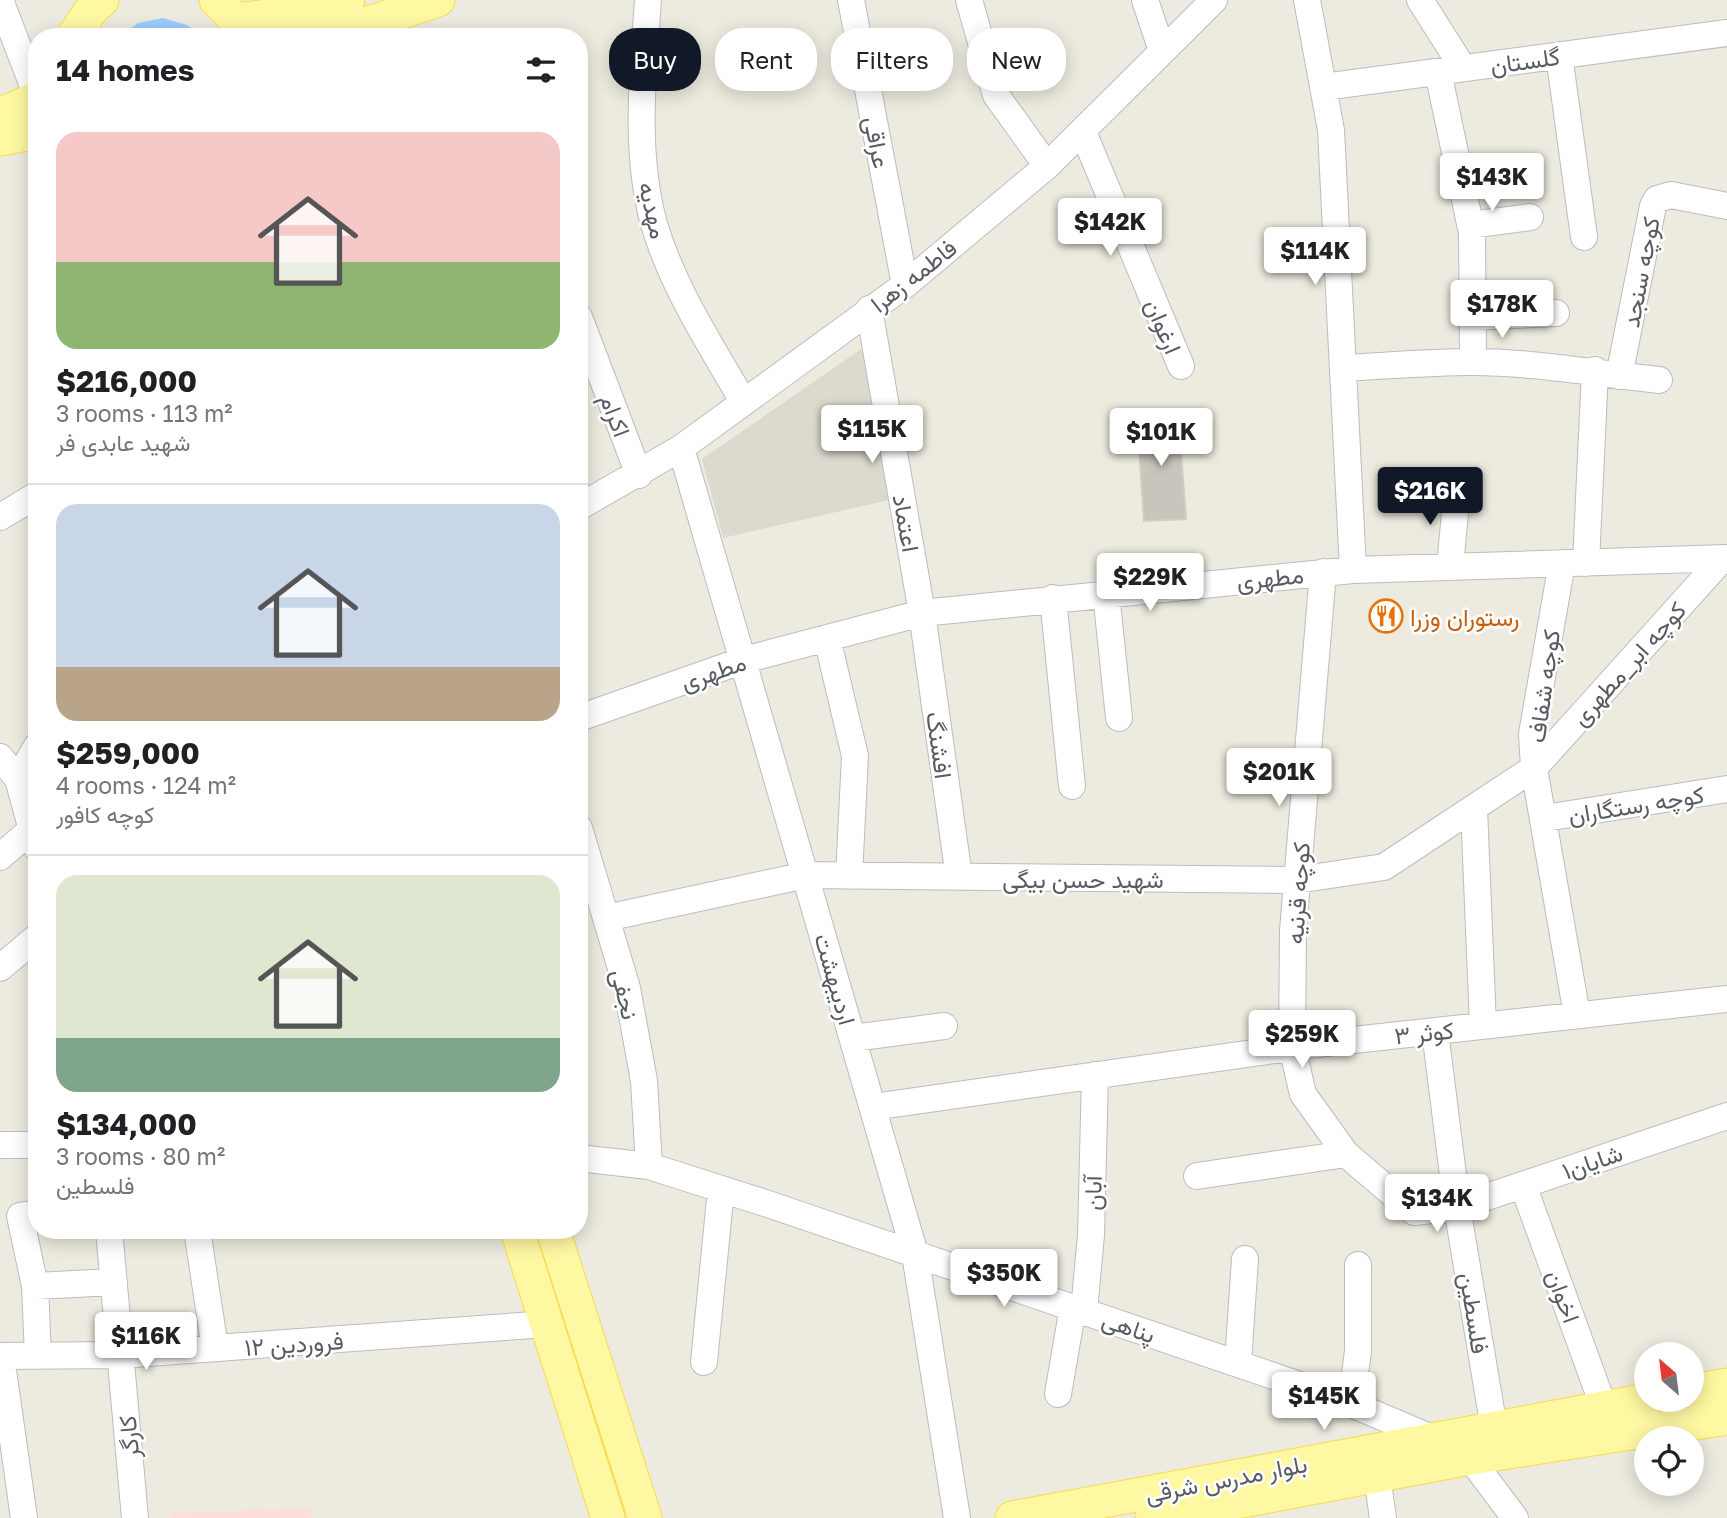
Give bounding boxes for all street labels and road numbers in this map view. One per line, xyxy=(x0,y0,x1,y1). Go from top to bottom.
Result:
street label: گلستان xyxy=(1488,41,1562,79)
street label: عراقی xyxy=(857,114,897,171)
street label: مهدیه xyxy=(631,179,675,242)
street label: کوچه سنجد xyxy=(1615,214,1668,330)
street label: فاطمه زهرا xyxy=(864,232,963,319)
street label: ارغوان xyxy=(1138,294,1188,359)
street label: اکرام xyxy=(592,389,637,442)
street label: اعتماد xyxy=(888,492,926,554)
street label: مطهری xyxy=(1235,559,1305,597)
street label: کوچه ابر_مطهری xyxy=(1565,595,1694,733)
street label: کوچه شفاف xyxy=(1521,628,1568,745)
street label: مطهری xyxy=(677,646,750,698)
street label: افشنگ xyxy=(921,710,959,780)
street label: کوچه رستگاران xyxy=(1566,779,1707,832)
street label: کوچه قرنیه xyxy=(1279,841,1318,945)
street label: شهید حسن بیگی xyxy=(1002,864,1164,895)
street label: اردیبهشت xyxy=(807,930,863,1029)
street label: نجفی xyxy=(605,966,646,1022)
street label: کوثر ۳ xyxy=(1393,1014,1455,1052)
street label: شایان۱ xyxy=(1558,1137,1626,1186)
street label: آبان xyxy=(1077,1173,1108,1211)
street label: اخوان xyxy=(1539,1266,1587,1327)
street label: فلسطین xyxy=(1453,1270,1496,1356)
street label: پناهی xyxy=(1098,1303,1159,1351)
street label: ۱۲ فروردین xyxy=(243,1325,345,1363)
street label: کارگر xyxy=(112,1414,146,1461)
street label: بلوار مدرس شرقی xyxy=(1142,1448,1310,1510)

